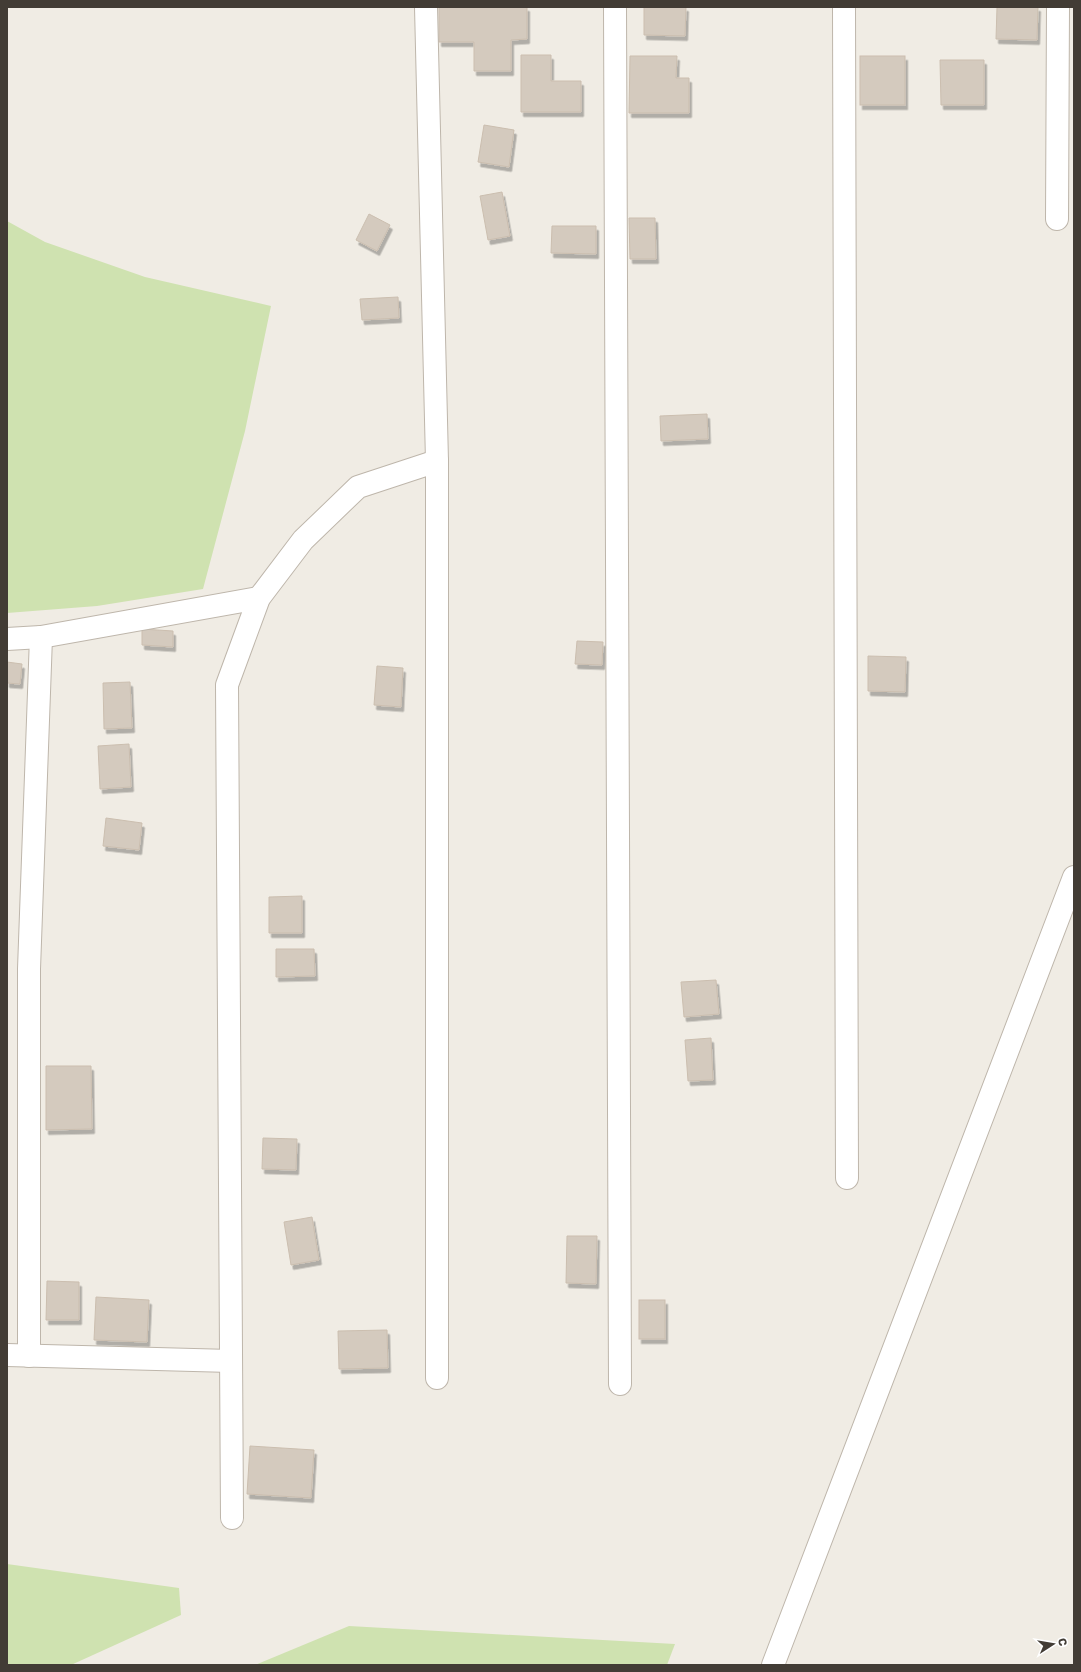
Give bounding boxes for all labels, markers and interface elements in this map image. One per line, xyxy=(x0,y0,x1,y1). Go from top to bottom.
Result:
north arrow xyxy=(1033,1624,1073,1664)
text: С xyxy=(1056,1637,1070,1647)

